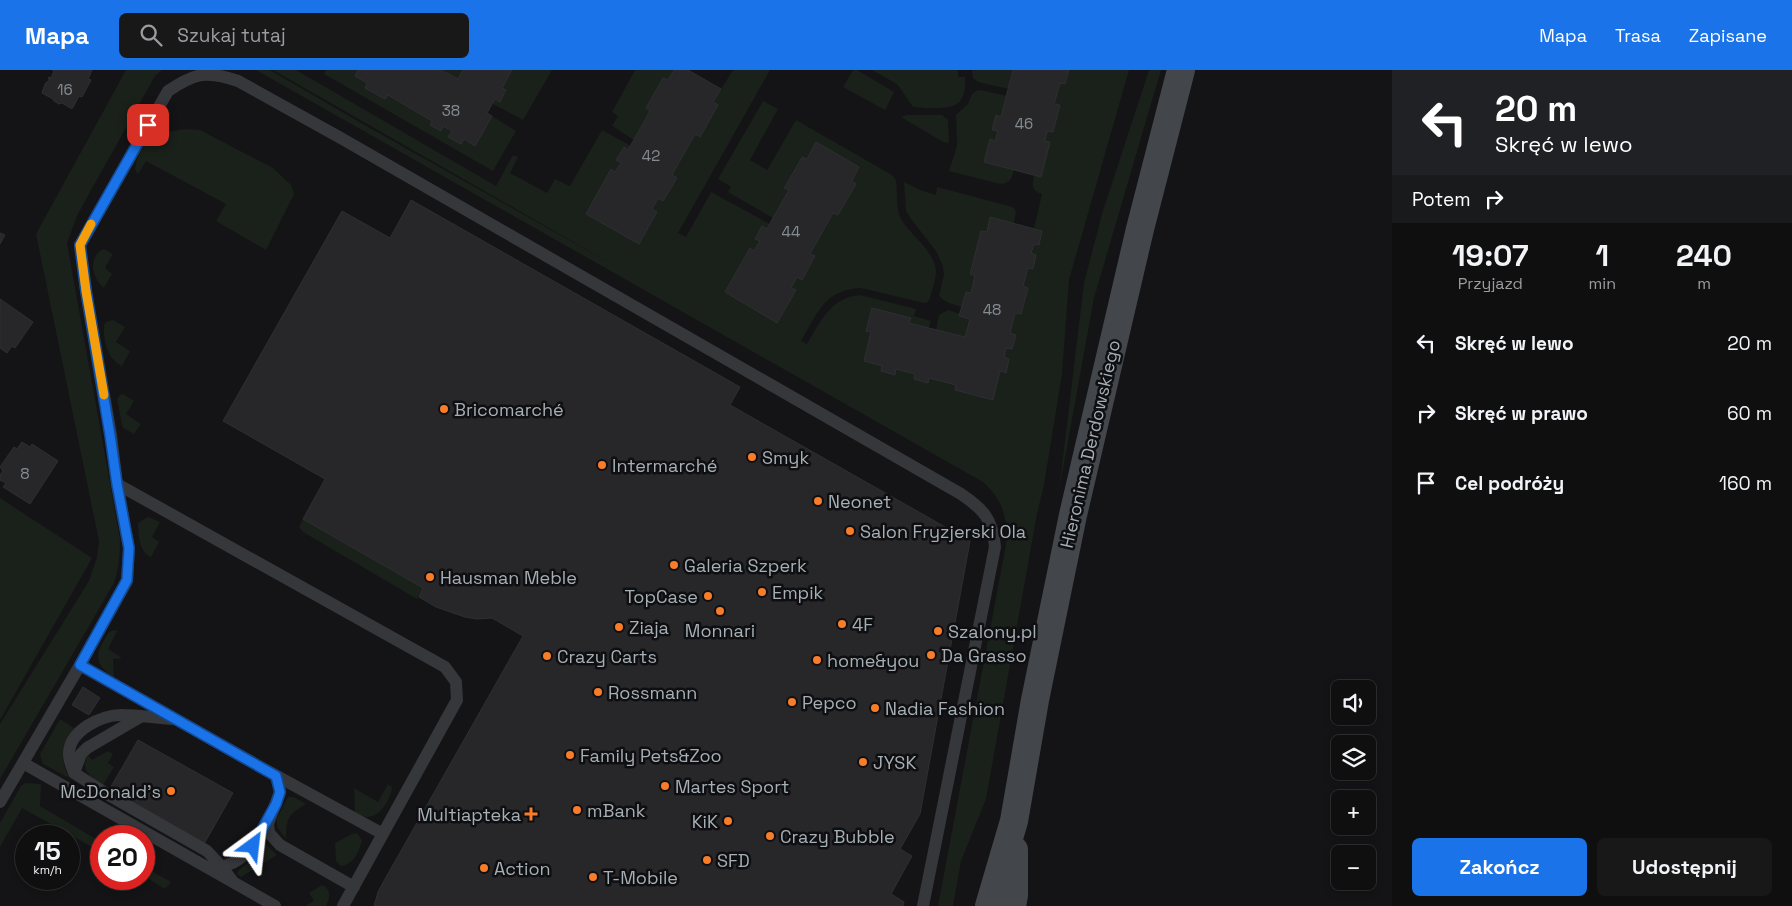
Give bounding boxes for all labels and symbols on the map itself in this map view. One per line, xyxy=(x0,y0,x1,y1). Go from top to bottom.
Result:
house number: 16 xyxy=(57,80,73,99)
house number: 38 xyxy=(442,101,460,120)
pin xyxy=(127,104,169,146)
house number: 46 xyxy=(1015,114,1033,133)
house number: 42 xyxy=(642,146,660,165)
house number: 44 xyxy=(782,222,800,241)
house number: 48 xyxy=(983,300,1001,319)
street label: Hieronima Derdowskiego xyxy=(1055,338,1125,550)
place label: Bricomarché xyxy=(454,398,564,421)
marker: Bricomarché xyxy=(438,403,450,415)
place label: Smyk xyxy=(762,446,809,469)
marker: Smyk xyxy=(746,451,758,463)
place label: Intermarché xyxy=(612,454,717,477)
marker: Intermarché xyxy=(596,459,608,471)
house number: 8 xyxy=(20,464,30,483)
place label: Neonet xyxy=(828,490,891,513)
marker: Neonet xyxy=(812,495,824,507)
place label: Salon Fryzjerski Ola xyxy=(860,520,1026,543)
marker: Salon Fryzjerski Ola xyxy=(844,525,856,537)
place label: Galeria Szperk xyxy=(684,554,807,577)
marker: Galeria Szperk xyxy=(668,559,680,571)
place label: Hausman Meble xyxy=(440,566,577,589)
marker: Hausman Meble xyxy=(424,571,436,583)
place label: Empik xyxy=(772,581,824,604)
place label: TopCase xyxy=(625,585,698,608)
marker: Empik xyxy=(756,586,768,598)
marker: TopCase xyxy=(702,590,714,602)
marker: Monnari xyxy=(714,605,726,617)
place label: 4F xyxy=(852,613,873,636)
place label: Ziaja xyxy=(629,616,669,639)
marker: 4F xyxy=(836,618,848,630)
place label: Monnari xyxy=(685,619,755,642)
place label: Szalony.pl xyxy=(948,620,1037,643)
marker: Ziaja xyxy=(613,621,625,633)
marker: Szalony.pl xyxy=(932,625,944,637)
place label: Da Grasso xyxy=(941,644,1027,667)
place label: Crazy Carts xyxy=(557,645,657,668)
place label: home&you xyxy=(827,649,919,672)
marker: Da Grasso xyxy=(925,649,937,661)
marker: Crazy Carts xyxy=(541,650,553,662)
marker: home&you xyxy=(811,654,823,666)
place label: Rossmann xyxy=(608,681,697,704)
marker: Rossmann xyxy=(592,686,604,698)
place label: Pepco xyxy=(802,691,857,714)
marker: Pepco xyxy=(786,696,798,708)
place label: Nadia Fashion xyxy=(885,697,1005,720)
marker: Nadia Fashion xyxy=(869,702,881,714)
place label: Family Pets&Zoo xyxy=(580,744,722,767)
marker: Family Pets&Zoo xyxy=(564,749,576,761)
place label: JYSK xyxy=(873,751,916,774)
marker: JYSK xyxy=(857,756,869,768)
place label: Martes Sport xyxy=(675,775,789,798)
place label: McDonald's xyxy=(60,780,161,803)
marker: Martes Sport xyxy=(659,780,671,792)
marker: McDonald's xyxy=(165,785,177,797)
place label: mBank xyxy=(587,799,646,822)
place label: Multiapteka xyxy=(417,803,521,826)
marker: mBank xyxy=(571,804,583,816)
marker: Multiapteka xyxy=(525,808,537,820)
place label: KiK xyxy=(692,810,718,833)
marker: KiK xyxy=(722,815,734,827)
position arrow xyxy=(226,819,278,871)
speed limit sign: 20 xyxy=(90,825,155,890)
place label: Crazy Bubble xyxy=(780,825,895,848)
marker: Crazy Bubble xyxy=(764,830,776,842)
place label: SFD xyxy=(717,849,750,872)
marker: SFD xyxy=(701,854,713,866)
place label: Action xyxy=(494,857,551,880)
marker: Action xyxy=(478,862,490,874)
place label: T-Mobile xyxy=(603,866,678,889)
marker: T-Mobile xyxy=(587,871,599,883)

